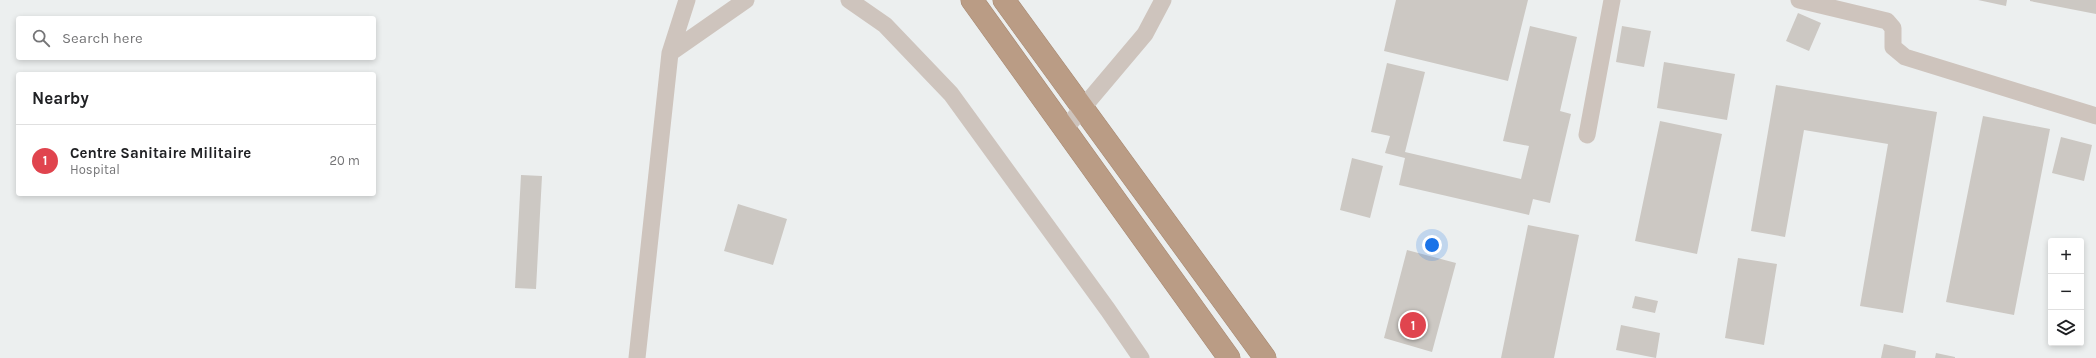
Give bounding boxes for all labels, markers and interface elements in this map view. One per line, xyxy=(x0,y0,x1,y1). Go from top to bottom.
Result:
search box xyxy=(16,16,376,60)
icon: search xyxy=(30,27,52,49)
text: Search here xyxy=(62,29,143,47)
text: Nearby xyxy=(32,88,89,108)
text: Centre Sanitaire Militaire xyxy=(70,144,251,162)
text: 1 xyxy=(43,153,47,168)
text: 20 m xyxy=(330,153,360,168)
text: Hospital xyxy=(70,162,120,177)
your location xyxy=(1422,235,1442,255)
map controls xyxy=(2048,238,2084,346)
button: + xyxy=(2048,238,2084,274)
button: − xyxy=(2048,274,2084,310)
pin: 1 xyxy=(1400,310,1426,340)
button: layers xyxy=(2048,310,2084,346)

